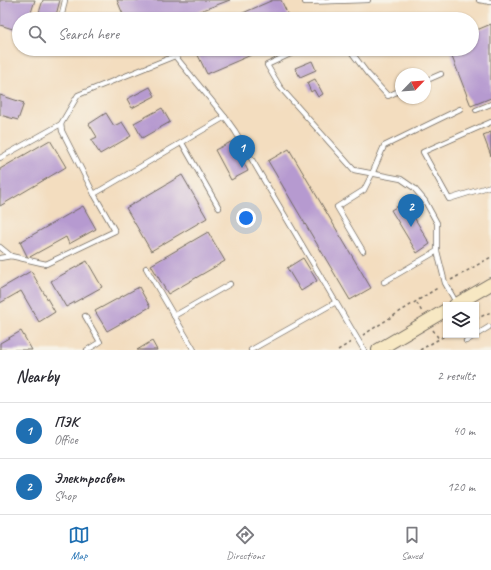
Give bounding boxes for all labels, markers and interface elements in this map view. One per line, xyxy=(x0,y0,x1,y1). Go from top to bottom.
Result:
search box xyxy=(12,12,479,56)
icon: search xyxy=(26,23,48,45)
text: Search here xyxy=(58,25,119,44)
north arrow xyxy=(395,68,431,104)
pin: 1 xyxy=(229,135,255,168)
pin: 2 xyxy=(398,194,424,227)
your location xyxy=(236,208,256,228)
map controls xyxy=(443,302,479,338)
button: layers xyxy=(443,302,479,338)
text: Nearby xyxy=(16,366,59,387)
text: 2 results xyxy=(437,368,475,384)
text: ПЭК xyxy=(54,413,78,432)
text: 1 xyxy=(26,423,32,439)
text: 40 m xyxy=(453,423,475,439)
text: Office xyxy=(54,432,78,448)
text: Электросвет xyxy=(54,469,124,488)
text: 2 xyxy=(26,479,32,495)
text: 120 m xyxy=(447,479,475,495)
text: Shop xyxy=(54,488,76,504)
tab: Map xyxy=(68,524,90,562)
tab: Directions xyxy=(226,524,265,562)
tab: Saved xyxy=(401,524,423,562)

